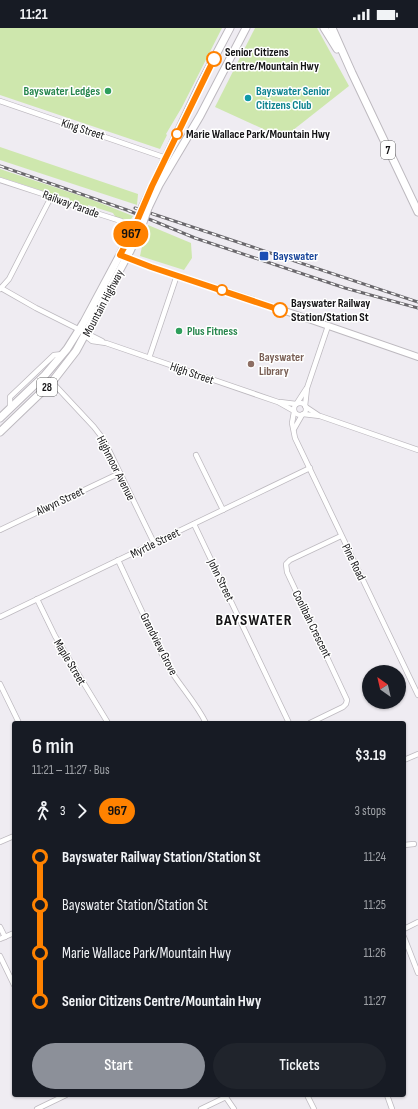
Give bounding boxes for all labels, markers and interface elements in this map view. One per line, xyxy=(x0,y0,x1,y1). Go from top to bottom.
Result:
text: 11:21 xyxy=(20,5,48,24)
place label: Senior Citizens Centre/Mountain Hwy xyxy=(225,45,319,74)
marker: Senior Citizens Centre/Mountain Hwy xyxy=(206,51,222,67)
place label: Bayswater Ledges xyxy=(24,84,100,99)
place label: Bayswater Senior Citizens Club xyxy=(256,84,330,113)
marker: Bayswater Ledges xyxy=(103,86,113,96)
marker: Bayswater Senior Citizens Club xyxy=(243,93,253,103)
street label: King Street xyxy=(59,115,107,144)
place label: Marie Wallace Park/Mountain Hwy xyxy=(186,127,330,142)
marker: Marie Wallace Park/Mountain Hwy xyxy=(171,128,183,140)
road number: 7 xyxy=(381,141,395,159)
street label: Railway Parade xyxy=(40,187,101,222)
line badge: 967 xyxy=(108,221,154,247)
text: 967 xyxy=(121,225,141,242)
place label: Bayswater xyxy=(273,249,318,264)
marker: Bayswater xyxy=(258,250,270,262)
street label: Mountain Highway xyxy=(79,267,128,339)
unlabelled marker xyxy=(216,284,228,296)
place label: Bayswater Railway Station/Station St xyxy=(291,296,370,325)
marker: Bayswater Railway Station/Station St xyxy=(272,302,288,318)
place label: Plus Fitness xyxy=(187,324,238,339)
marker: Plus Fitness xyxy=(174,326,184,336)
place label: Bayswater Library xyxy=(259,350,304,379)
street label: High Street xyxy=(168,359,216,388)
marker: Bayswater Library xyxy=(246,359,256,369)
road number: 28 xyxy=(37,378,57,396)
street label: Highmoor Avenue xyxy=(93,433,138,503)
street label: Alwyn Street xyxy=(33,484,87,520)
street label: Myrtle Street xyxy=(128,525,183,562)
street label: Pine Road xyxy=(338,541,369,583)
street label: John Street xyxy=(204,556,237,604)
street label: Coolibah Crescent xyxy=(289,588,335,661)
street label: Grandview Grove xyxy=(136,611,181,678)
district label: BAYSWATER xyxy=(215,611,293,630)
street label: Maple Street xyxy=(50,637,89,688)
north arrow xyxy=(362,665,406,709)
map controls xyxy=(362,665,406,709)
text: 6 min xyxy=(32,733,74,760)
text: $3.19 xyxy=(355,746,386,765)
text: 11:21 – 11:27 · Bus xyxy=(32,762,110,778)
icon: walk xyxy=(32,800,54,822)
icon: forward xyxy=(71,800,93,822)
text: 967 xyxy=(107,802,127,819)
text: 3 xyxy=(60,803,65,819)
text: 3 stops xyxy=(355,803,386,819)
text: Bayswater Railway Station/Station St xyxy=(62,848,261,867)
text: 11:24 xyxy=(364,849,386,865)
text: Bayswater Station/Station St xyxy=(62,896,208,915)
text: 11:25 xyxy=(364,897,386,913)
text: Marie Wallace Park/Mountain Hwy xyxy=(62,944,231,963)
text: 11:26 xyxy=(363,945,386,961)
text: Senior Citizens Centre/Mountain Hwy xyxy=(62,992,261,1011)
text: 11:27 xyxy=(364,993,386,1009)
button: Start xyxy=(32,1043,205,1089)
button: Tickets xyxy=(213,1043,386,1089)

